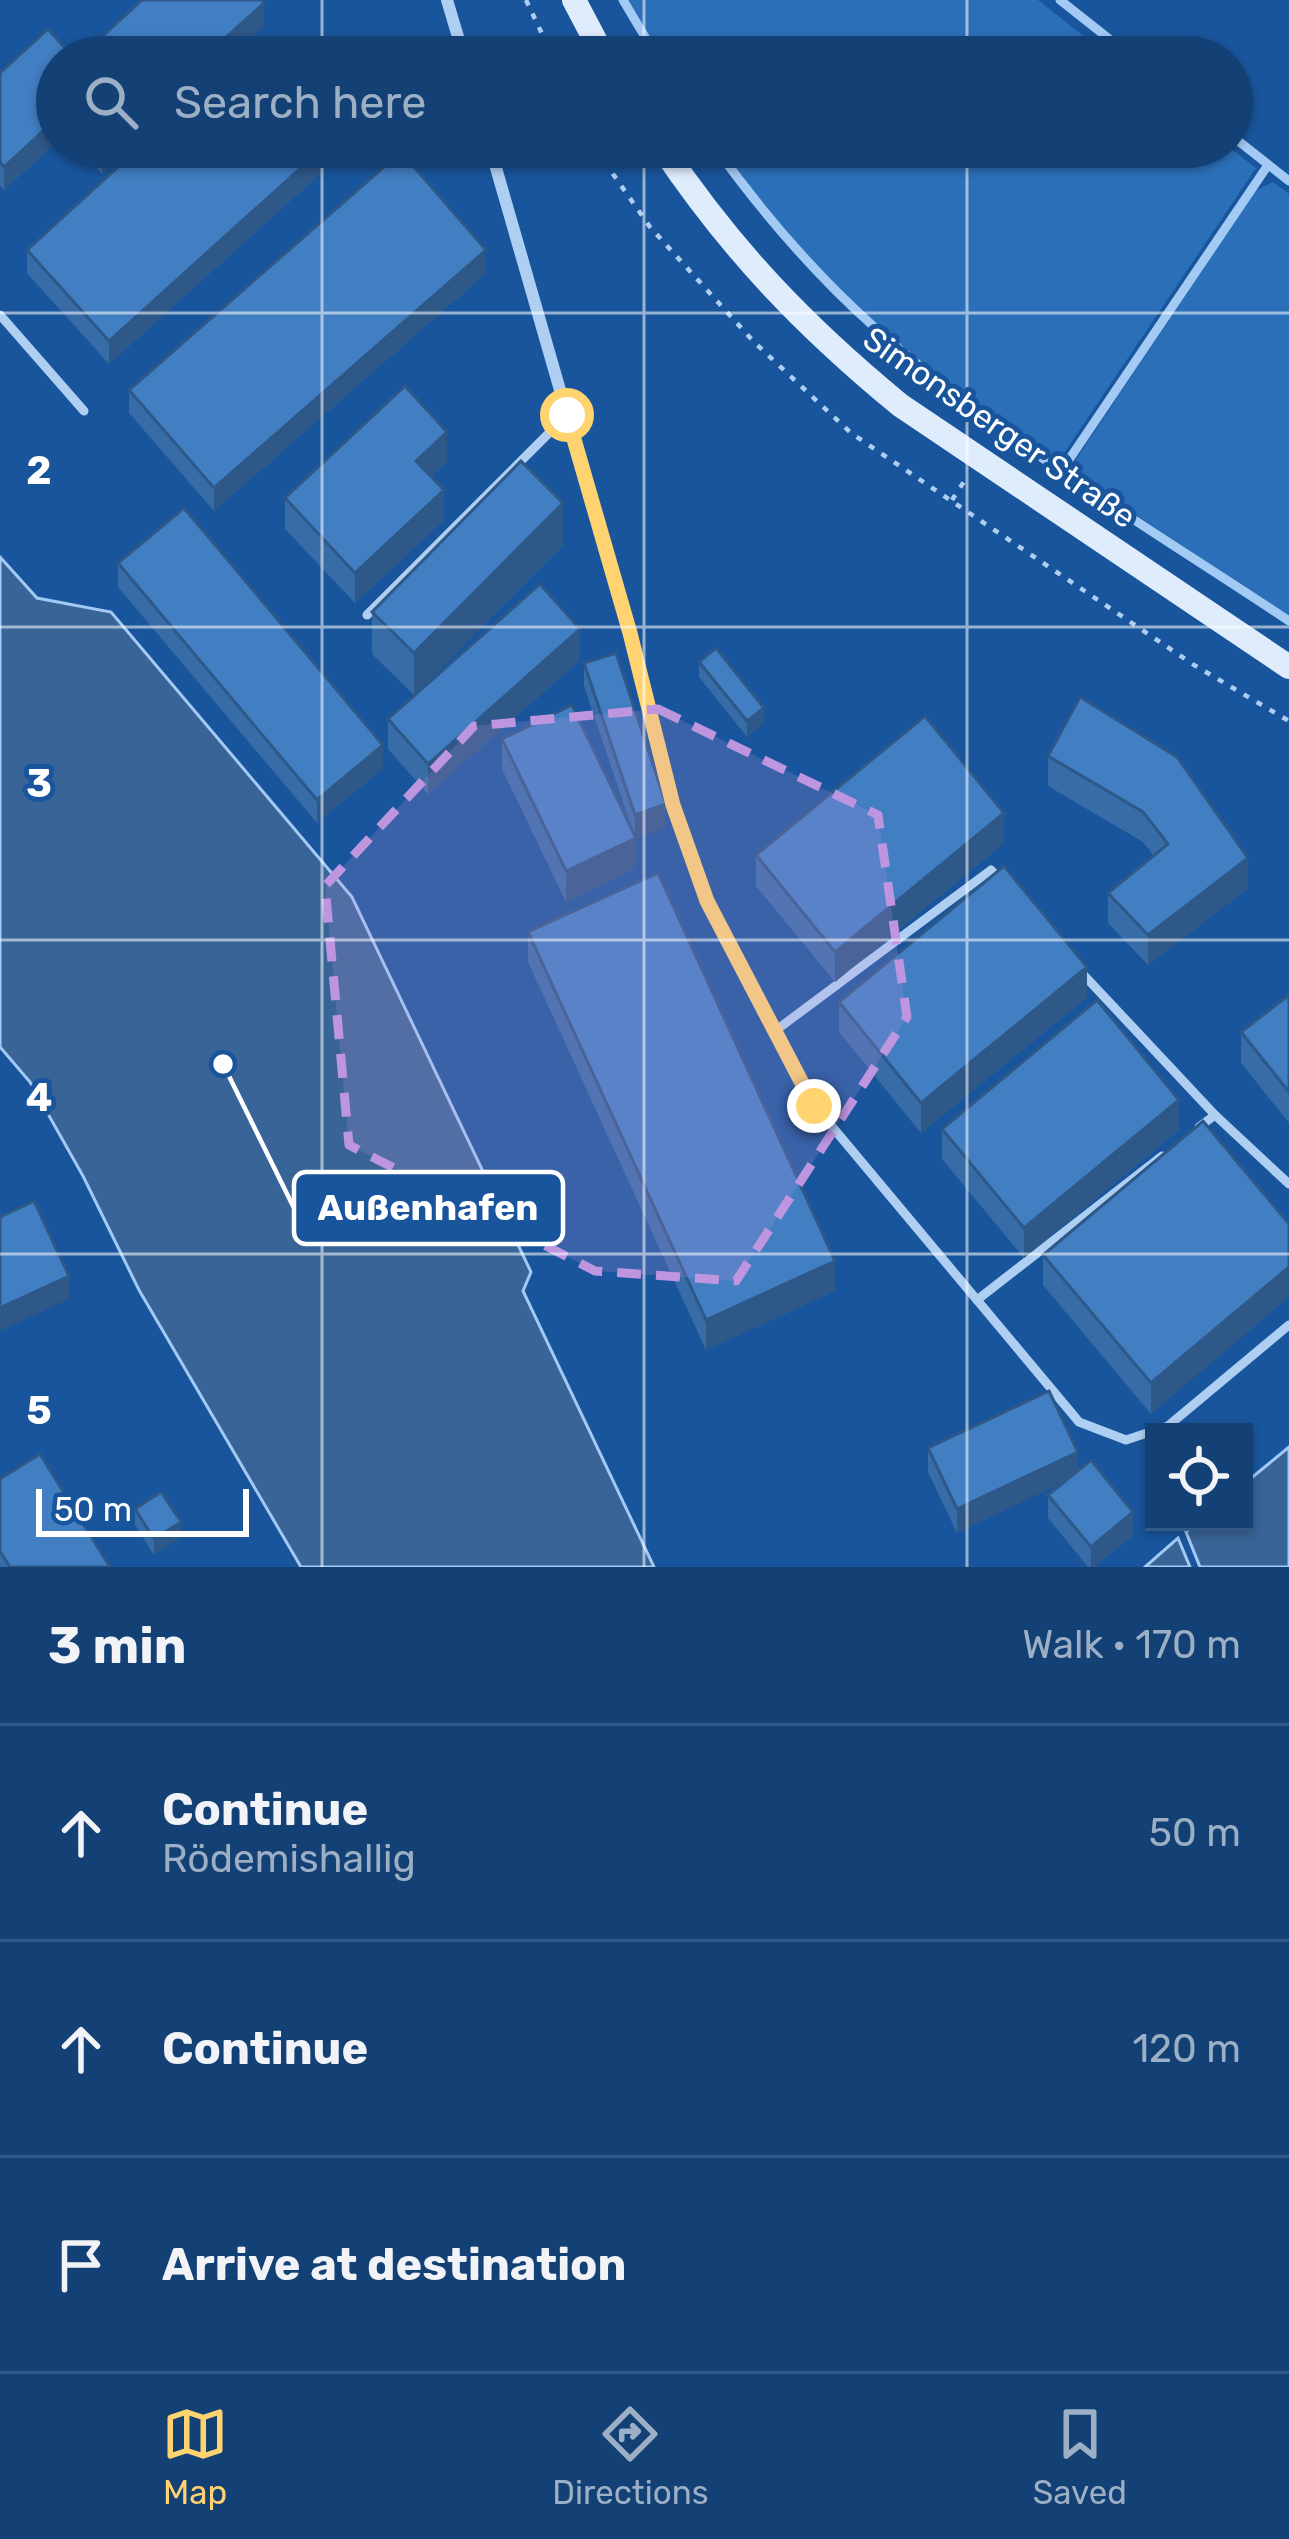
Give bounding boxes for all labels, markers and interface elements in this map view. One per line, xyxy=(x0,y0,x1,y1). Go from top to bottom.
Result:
search box xyxy=(36,36,1253,168)
icon: search xyxy=(78,69,144,135)
text: Search here xyxy=(174,76,426,129)
street label: Simonsberger Straße xyxy=(856,319,1144,536)
route start xyxy=(540,388,594,442)
text: 2 xyxy=(26,448,52,494)
text: 3 xyxy=(26,761,52,807)
text: 4 xyxy=(26,1075,52,1121)
route end xyxy=(787,1079,841,1133)
callout: Außenhafen xyxy=(294,1172,563,1244)
text: Außenhafen xyxy=(318,1186,538,1229)
text: 5 xyxy=(26,1388,52,1434)
map controls xyxy=(1145,1423,1253,1531)
button: locate xyxy=(1145,1423,1253,1531)
scale bar xyxy=(36,1483,249,1536)
text: 50 m xyxy=(54,1490,132,1529)
text: 3 min xyxy=(48,1615,187,1676)
text: Walk · 170 m xyxy=(1022,1622,1241,1668)
text: Continue xyxy=(162,1783,368,1836)
icon: ahead xyxy=(48,1800,114,1866)
text: 50 m xyxy=(1149,1810,1241,1856)
text: Rödemishallig xyxy=(162,1836,416,1882)
icon: ahead xyxy=(48,2016,114,2082)
text: Continue xyxy=(162,2022,368,2075)
text: 120 m xyxy=(1132,2026,1241,2072)
icon: arrive xyxy=(48,2232,114,2298)
text: Arrive at destination xyxy=(162,2238,627,2291)
tab: Map xyxy=(162,2401,228,2512)
tab: Directions xyxy=(552,2401,709,2512)
tab: Saved xyxy=(1033,2401,1127,2512)

